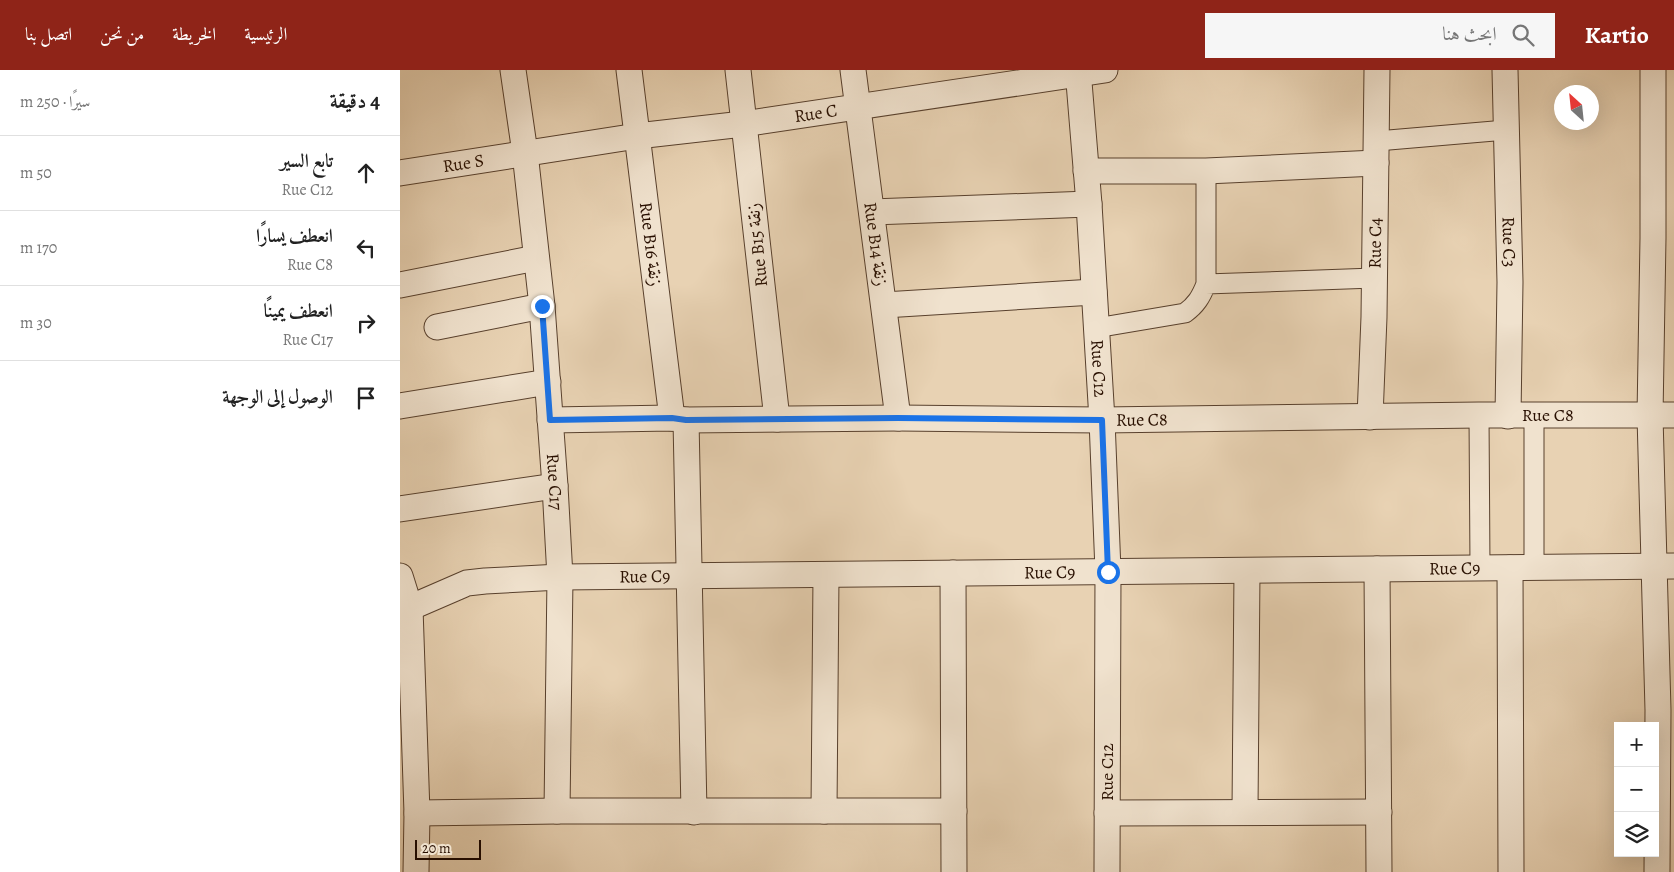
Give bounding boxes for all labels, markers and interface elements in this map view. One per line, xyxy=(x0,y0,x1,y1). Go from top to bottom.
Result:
search box xyxy=(1205,13,1555,58)
text: Kartio xyxy=(1585,19,1649,51)
text: ابحث هنا xyxy=(1442,21,1497,47)
icon: search xyxy=(1509,21,1537,49)
text: اتصل بنا xyxy=(25,22,72,46)
text: من نحن xyxy=(100,22,144,46)
text: الخريطة xyxy=(172,22,216,46)
text: الرئيسية xyxy=(244,22,287,46)
north arrow xyxy=(1554,85,1599,130)
text: 4 دقيقة xyxy=(330,87,380,115)
text: سيرًا · 250 m xyxy=(20,91,90,113)
street label: Rue C xyxy=(793,98,839,128)
text: تابع السير xyxy=(280,148,333,174)
street label: Rue S xyxy=(441,148,486,178)
icon: ahead xyxy=(352,159,380,187)
text: 50 m xyxy=(20,162,52,184)
text: Rue C12 xyxy=(282,179,333,201)
street label: Rue B16 زنقة xyxy=(634,200,668,288)
street label: Rue B14 زنقة xyxy=(858,200,894,288)
street label: Rue B15 زنقة xyxy=(741,202,773,288)
street label: Rue C3 xyxy=(1496,216,1522,268)
street label: Rue C4 xyxy=(1363,217,1387,269)
text: انعطف يسارًا xyxy=(256,223,333,249)
icon: left xyxy=(352,234,380,262)
text: 170 m xyxy=(20,237,57,259)
text: Rue C8 xyxy=(287,254,333,276)
route end xyxy=(531,295,554,318)
text: انعطف يمينًا xyxy=(263,298,333,324)
icon: right xyxy=(352,309,380,337)
text: 30 m xyxy=(20,312,52,334)
text: Rue C17 xyxy=(283,329,333,351)
street label: Rue C12 xyxy=(1085,339,1113,398)
text: الوصول إلى الوجهة xyxy=(222,384,333,410)
icon: arrive xyxy=(352,384,380,412)
street label: Rue C8 xyxy=(1522,403,1574,427)
street label: Rue C8 xyxy=(1116,407,1168,432)
street label: Rue C17 xyxy=(541,453,568,511)
street label: Rue C9 xyxy=(1429,556,1481,580)
street label: Rue C9 xyxy=(1024,560,1076,584)
route start xyxy=(1097,561,1120,584)
street label: Rue C9 xyxy=(619,564,671,588)
map controls xyxy=(1614,722,1659,857)
button: + xyxy=(1614,722,1659,767)
street label: Rue C12 xyxy=(1095,743,1119,801)
button: − xyxy=(1614,767,1659,812)
button: layers xyxy=(1614,812,1659,857)
scale bar xyxy=(415,837,481,860)
text: 20 m xyxy=(422,839,451,858)

